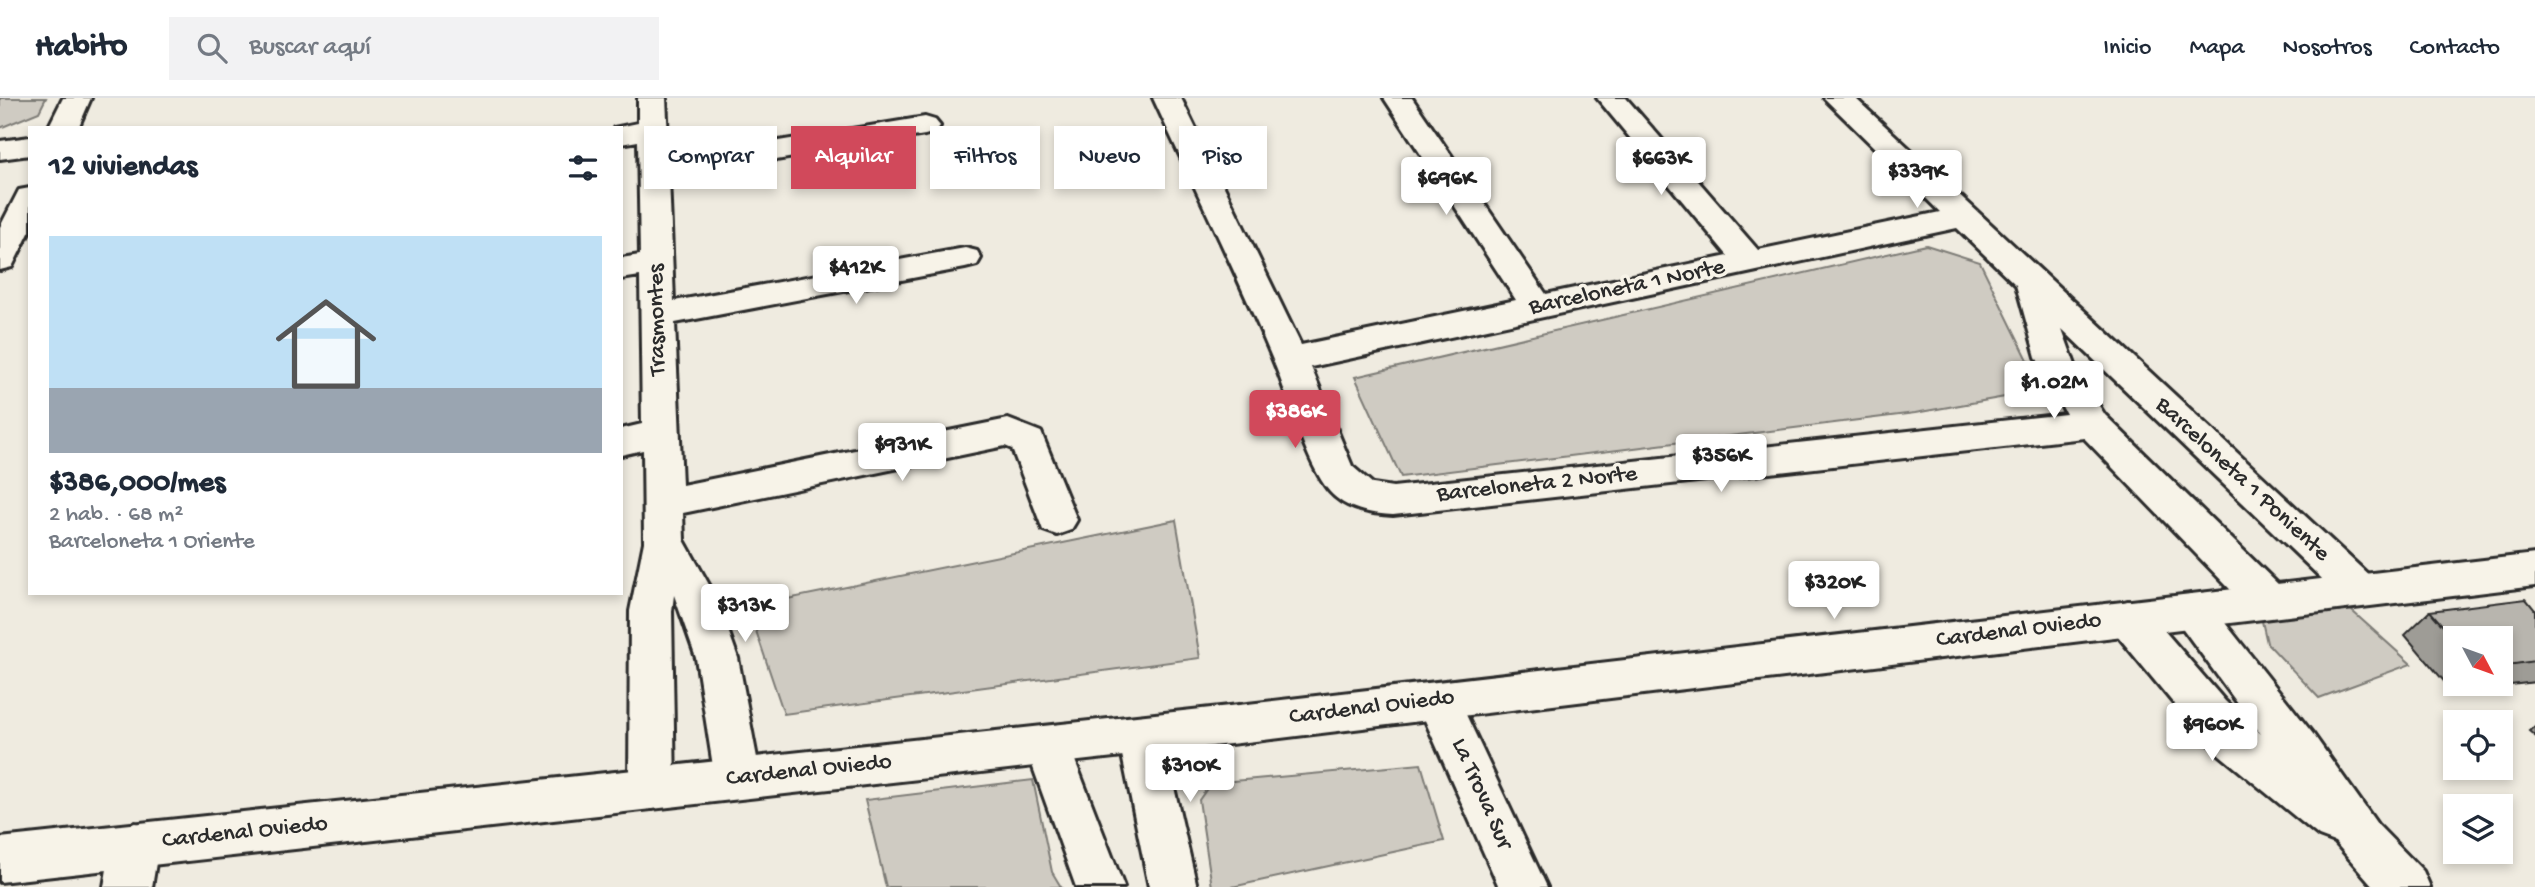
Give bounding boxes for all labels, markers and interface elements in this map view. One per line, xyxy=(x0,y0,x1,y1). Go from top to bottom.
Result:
search box xyxy=(169,17,659,80)
text: Habito xyxy=(35,29,127,67)
icon: search xyxy=(193,29,231,67)
text: Buscar aquí xyxy=(249,33,371,64)
text: Inicio xyxy=(2103,34,2151,63)
text: Mapa xyxy=(2189,34,2245,63)
text: Nosotros xyxy=(2283,34,2372,63)
text: Contacto xyxy=(2410,34,2500,63)
chip: Comprar xyxy=(644,126,777,189)
chip: Alquilar xyxy=(791,126,916,189)
chip: Filtros xyxy=(930,126,1040,189)
chip: Nuevo xyxy=(1054,126,1165,189)
chip: Piso xyxy=(1179,126,1267,189)
pin: $663K xyxy=(1612,138,1710,197)
text: $663K xyxy=(1632,146,1690,173)
icon: filters xyxy=(564,149,602,187)
pin: $339K xyxy=(1868,150,1966,210)
text: 12 viviendas xyxy=(49,151,197,186)
pin: $696K xyxy=(1397,158,1495,217)
text: $339K xyxy=(1888,159,1946,186)
text: $696K xyxy=(1417,166,1475,193)
pin: $412K xyxy=(807,246,905,306)
street label: Barceloneta 1 Norte xyxy=(1526,253,1728,323)
text: $412K xyxy=(829,255,883,282)
street label: Trasmontes xyxy=(643,263,674,378)
icon: home xyxy=(263,281,389,407)
pin: $1.02M xyxy=(1997,362,2111,421)
text: $1.02M xyxy=(2020,370,2088,397)
pin: $386K xyxy=(1246,390,1344,450)
street label: Barceloneta 1 Poniente xyxy=(2148,391,2336,569)
text: $386K xyxy=(1265,399,1325,426)
pin: $931K xyxy=(853,424,951,483)
text: $931K xyxy=(874,432,930,459)
pin: $356K xyxy=(1672,434,1770,494)
text: $356K xyxy=(1692,443,1750,470)
street label: Barceloneta 2 Norte xyxy=(1434,460,1639,510)
text: $386,000/mes xyxy=(49,467,225,502)
text: 2 hab. · 68 m² xyxy=(49,502,183,529)
text: Barceloneta 1 Oriente xyxy=(49,529,255,556)
pin: $320K xyxy=(1785,561,1883,621)
text: $320K xyxy=(1804,570,1864,597)
pin: $313K xyxy=(696,584,794,644)
text: $313K xyxy=(717,593,773,620)
street label: Cardenal Oviedo xyxy=(1935,606,2103,656)
north arrow xyxy=(2443,626,2513,696)
map controls xyxy=(2443,626,2513,864)
street label: Cardenal Oviedo xyxy=(1288,683,1456,733)
pin: $960K xyxy=(2163,704,2261,763)
button: locate xyxy=(2443,710,2513,780)
text: $960K xyxy=(2182,712,2242,739)
street label: La Trova Sur xyxy=(1444,734,1519,856)
pin: $310K xyxy=(1141,744,1239,804)
street label: Cardenal Oviedo xyxy=(725,748,893,794)
text: $310K xyxy=(1161,753,1219,780)
button: layers xyxy=(2443,794,2513,864)
street label: Cardenal Oviedo xyxy=(161,810,329,856)

